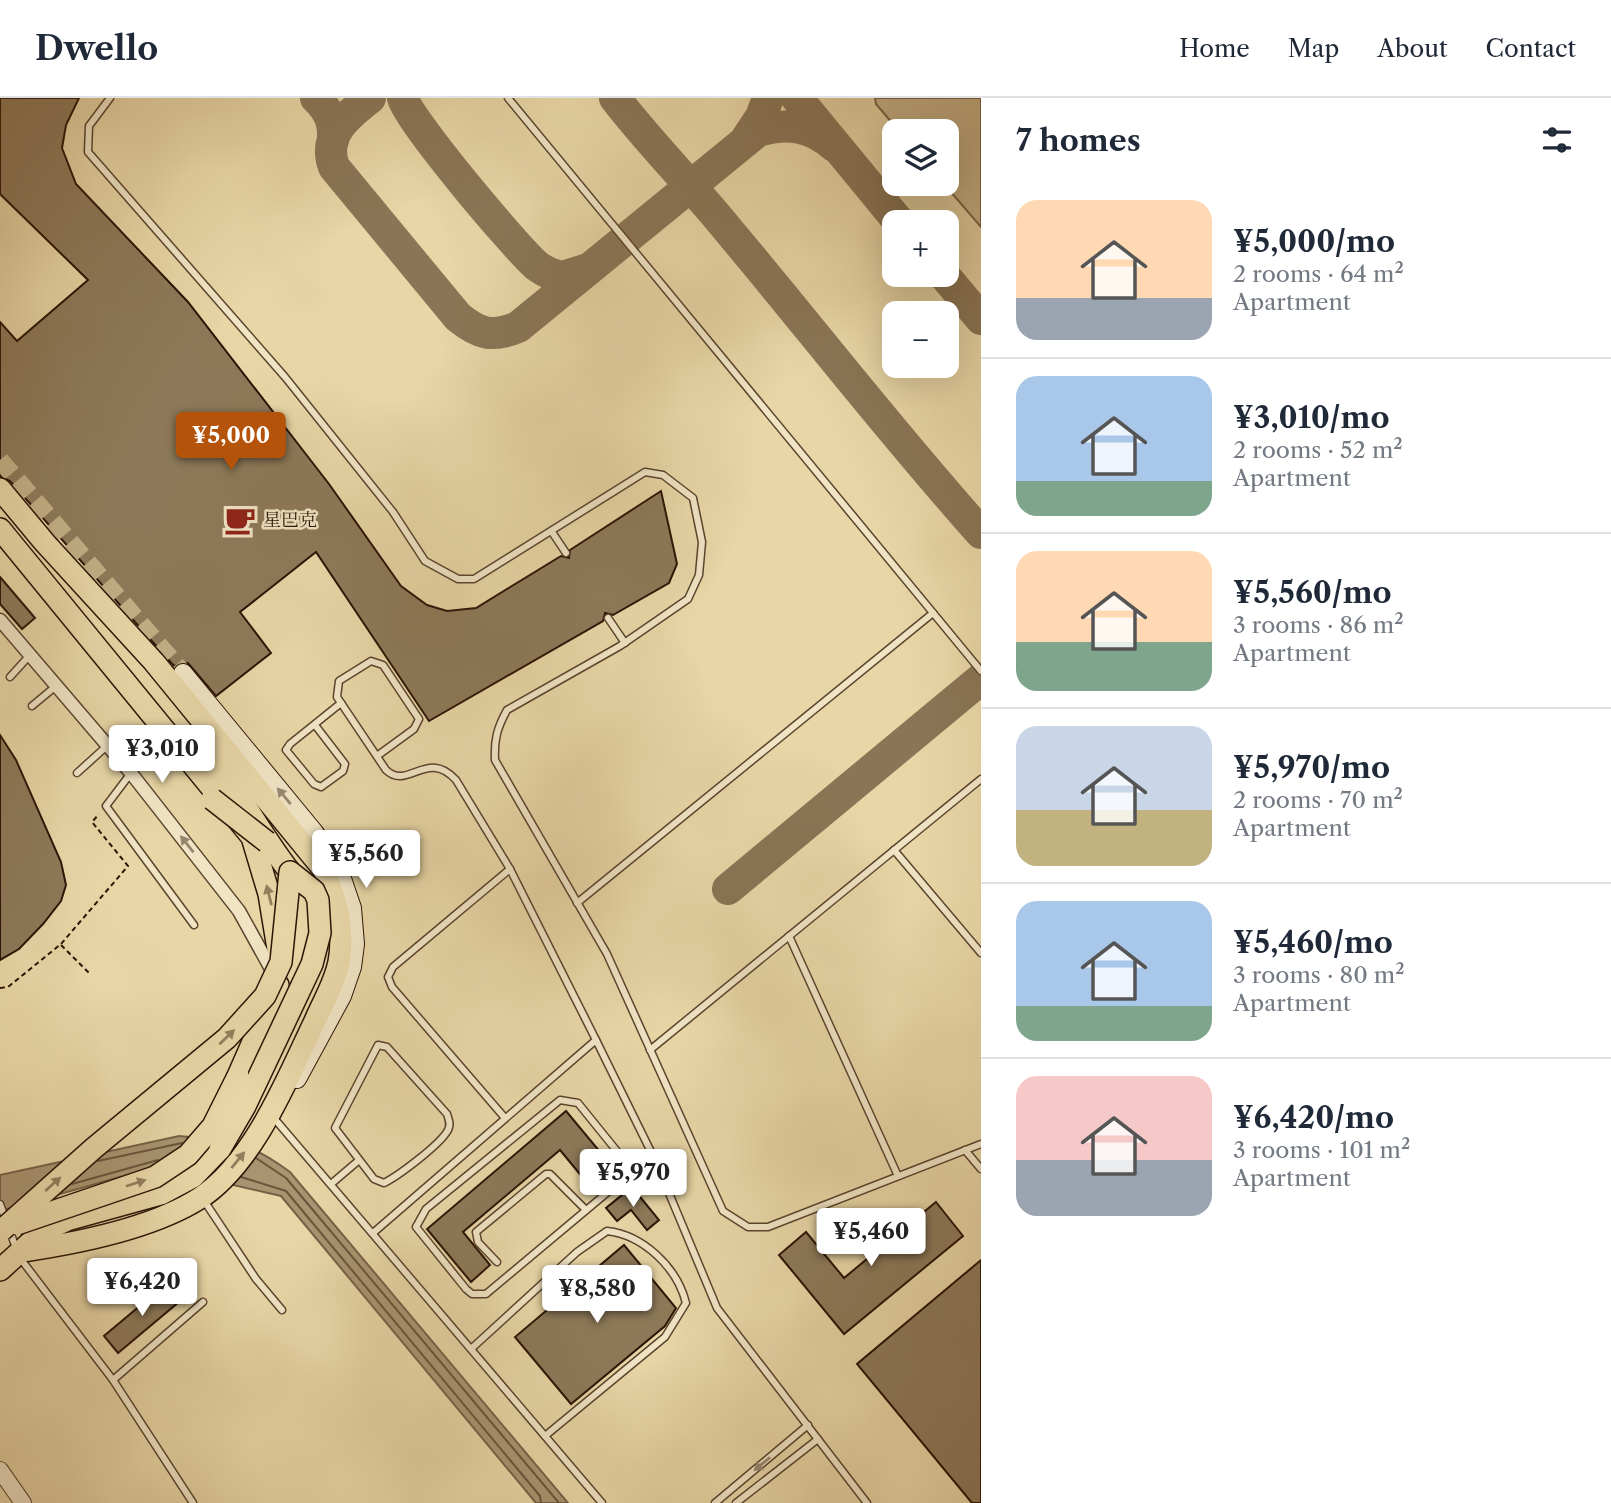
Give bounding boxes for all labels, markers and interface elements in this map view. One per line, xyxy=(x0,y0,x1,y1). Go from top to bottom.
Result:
text: Dwello xyxy=(35,28,158,69)
text: Home xyxy=(1179,34,1250,63)
text: Map xyxy=(1288,34,1339,63)
text: About xyxy=(1377,34,1448,63)
text: Contact xyxy=(1486,34,1576,63)
map controls xyxy=(882,119,959,378)
button: layers xyxy=(882,119,959,196)
icon: filters xyxy=(1538,121,1576,159)
text: 7 homes xyxy=(1016,122,1141,159)
button: + xyxy=(882,210,959,287)
text: ¥5,000/mo xyxy=(1233,223,1395,260)
icon: home xyxy=(1072,228,1156,312)
text: 2 rooms · 64 m² xyxy=(1233,260,1404,288)
text: Apartment xyxy=(1233,288,1351,316)
button: − xyxy=(882,301,959,378)
text: ¥3,010/mo xyxy=(1233,399,1390,436)
icon: home xyxy=(1072,404,1156,488)
pin: ¥5,000 xyxy=(174,412,288,472)
text: ¥5,000 xyxy=(192,421,270,449)
text: 2 rooms · 52 m² xyxy=(1233,436,1403,464)
text: Apartment xyxy=(1233,464,1351,492)
cafe icon: 星巴克 xyxy=(223,503,257,537)
place label: 星巴克 xyxy=(263,509,317,531)
text: ¥5,560/mo xyxy=(1233,574,1392,611)
icon: home xyxy=(1072,579,1156,663)
text: 3 rooms · 86 m² xyxy=(1233,611,1404,639)
text: Apartment xyxy=(1233,639,1351,667)
pin: ¥3,010 xyxy=(105,726,219,785)
text: ¥3,010 xyxy=(125,734,199,762)
text: ¥5,970/mo xyxy=(1233,749,1390,786)
icon: home xyxy=(1072,754,1156,838)
text: 2 rooms · 70 m² xyxy=(1233,786,1403,814)
one-way arrow xyxy=(277,788,292,805)
text: Apartment xyxy=(1233,814,1351,842)
pin: ¥5,560 xyxy=(309,830,423,890)
one-way arrow xyxy=(180,836,195,853)
text: ¥5,560 xyxy=(328,839,404,867)
one-way arrow xyxy=(263,884,274,906)
text: ¥5,460/mo xyxy=(1233,924,1393,961)
icon: home xyxy=(1072,929,1156,1013)
text: 3 rooms · 80 m² xyxy=(1233,961,1405,989)
text: Apartment xyxy=(1233,989,1351,1017)
one-way arrow xyxy=(218,1030,235,1046)
text: ¥6,420/mo xyxy=(1233,1099,1394,1136)
icon: home xyxy=(1072,1104,1156,1188)
text: 3 rooms · 101 m² xyxy=(1233,1136,1410,1164)
pin: ¥5,970 xyxy=(576,1150,690,1209)
one-way arrow xyxy=(230,1151,245,1169)
text: ¥5,970 xyxy=(596,1158,670,1186)
text: Apartment xyxy=(1233,1164,1351,1192)
one-way arrow xyxy=(44,1176,62,1192)
one-way arrow xyxy=(126,1177,147,1187)
pin: ¥5,460 xyxy=(814,1208,928,1268)
text: ¥5,460 xyxy=(833,1217,909,1245)
pin: ¥6,420 xyxy=(85,1258,199,1318)
pin: ¥8,580 xyxy=(540,1266,654,1325)
text: ¥6,420 xyxy=(103,1267,181,1295)
text: ¥8,580 xyxy=(558,1274,636,1302)
one-way arrow xyxy=(753,1456,770,1471)

